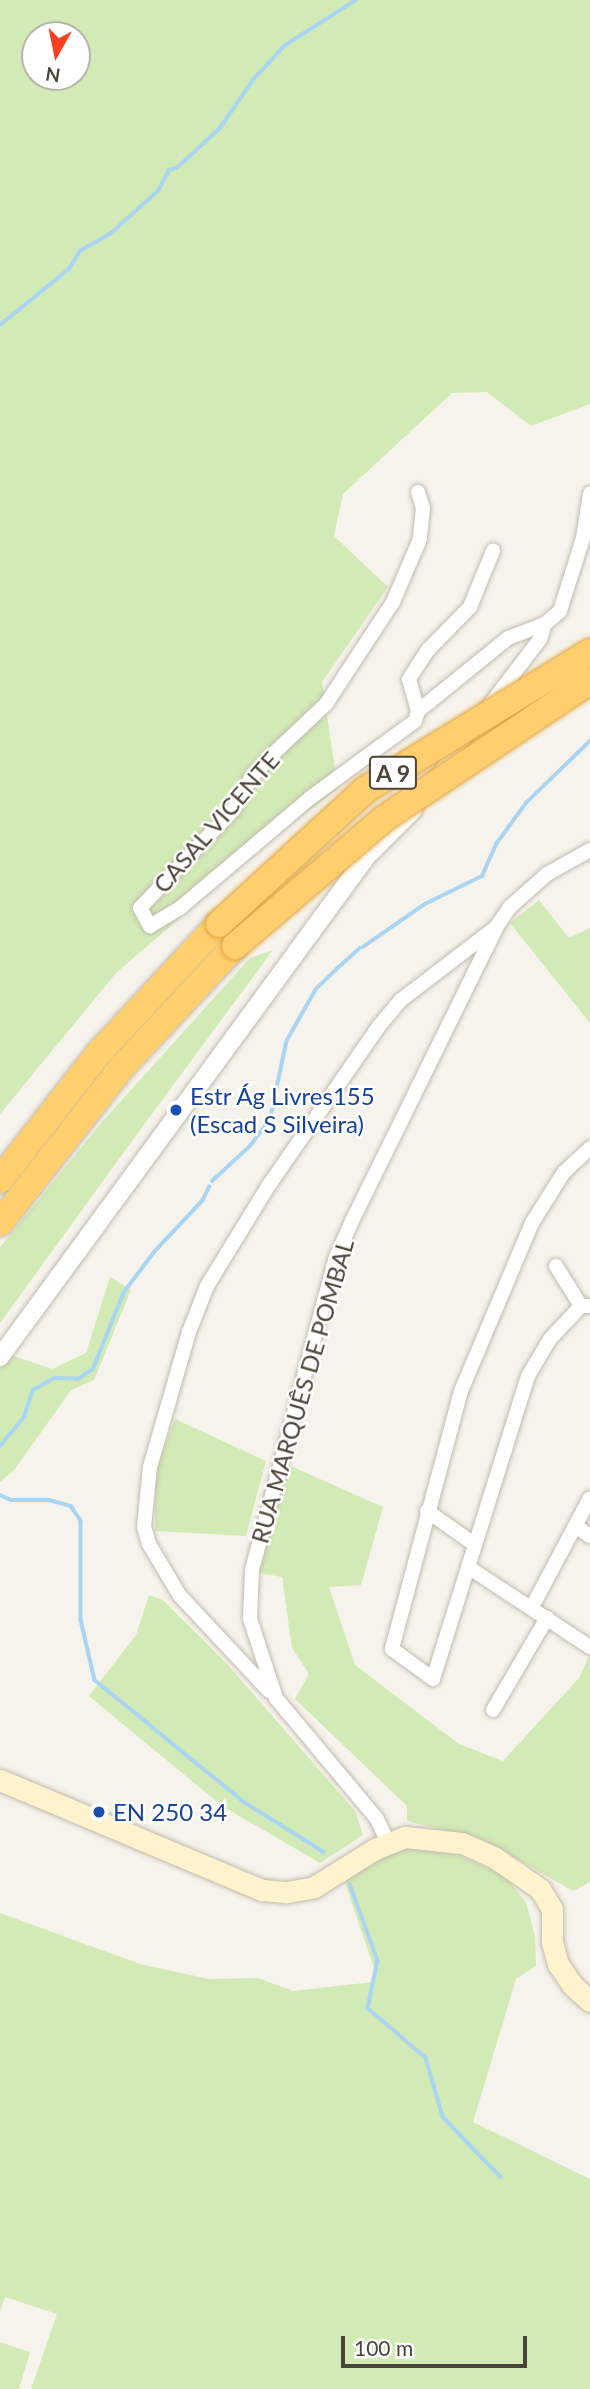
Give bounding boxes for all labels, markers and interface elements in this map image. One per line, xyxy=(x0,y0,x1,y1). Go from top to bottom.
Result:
north arrow xyxy=(21,21,91,91)
text: N xyxy=(44,63,62,88)
street label: CASAL VICENTE xyxy=(146,745,286,899)
road number: A 9 xyxy=(368,754,418,792)
place label: Estr Ág Livres155 (Escad S Silveira) xyxy=(190,1082,376,1138)
marker: Estr Ág Livres155 (Escad S Silveira) xyxy=(168,1102,184,1118)
street label: RUA MARQUÊS DE POMBAL xyxy=(245,1235,359,1547)
place label: EN 250 34 xyxy=(113,1798,227,1826)
marker: EN 250 34 xyxy=(91,1804,107,1820)
scale bar xyxy=(345,2322,530,2366)
text: 100 m xyxy=(354,2335,413,2360)

